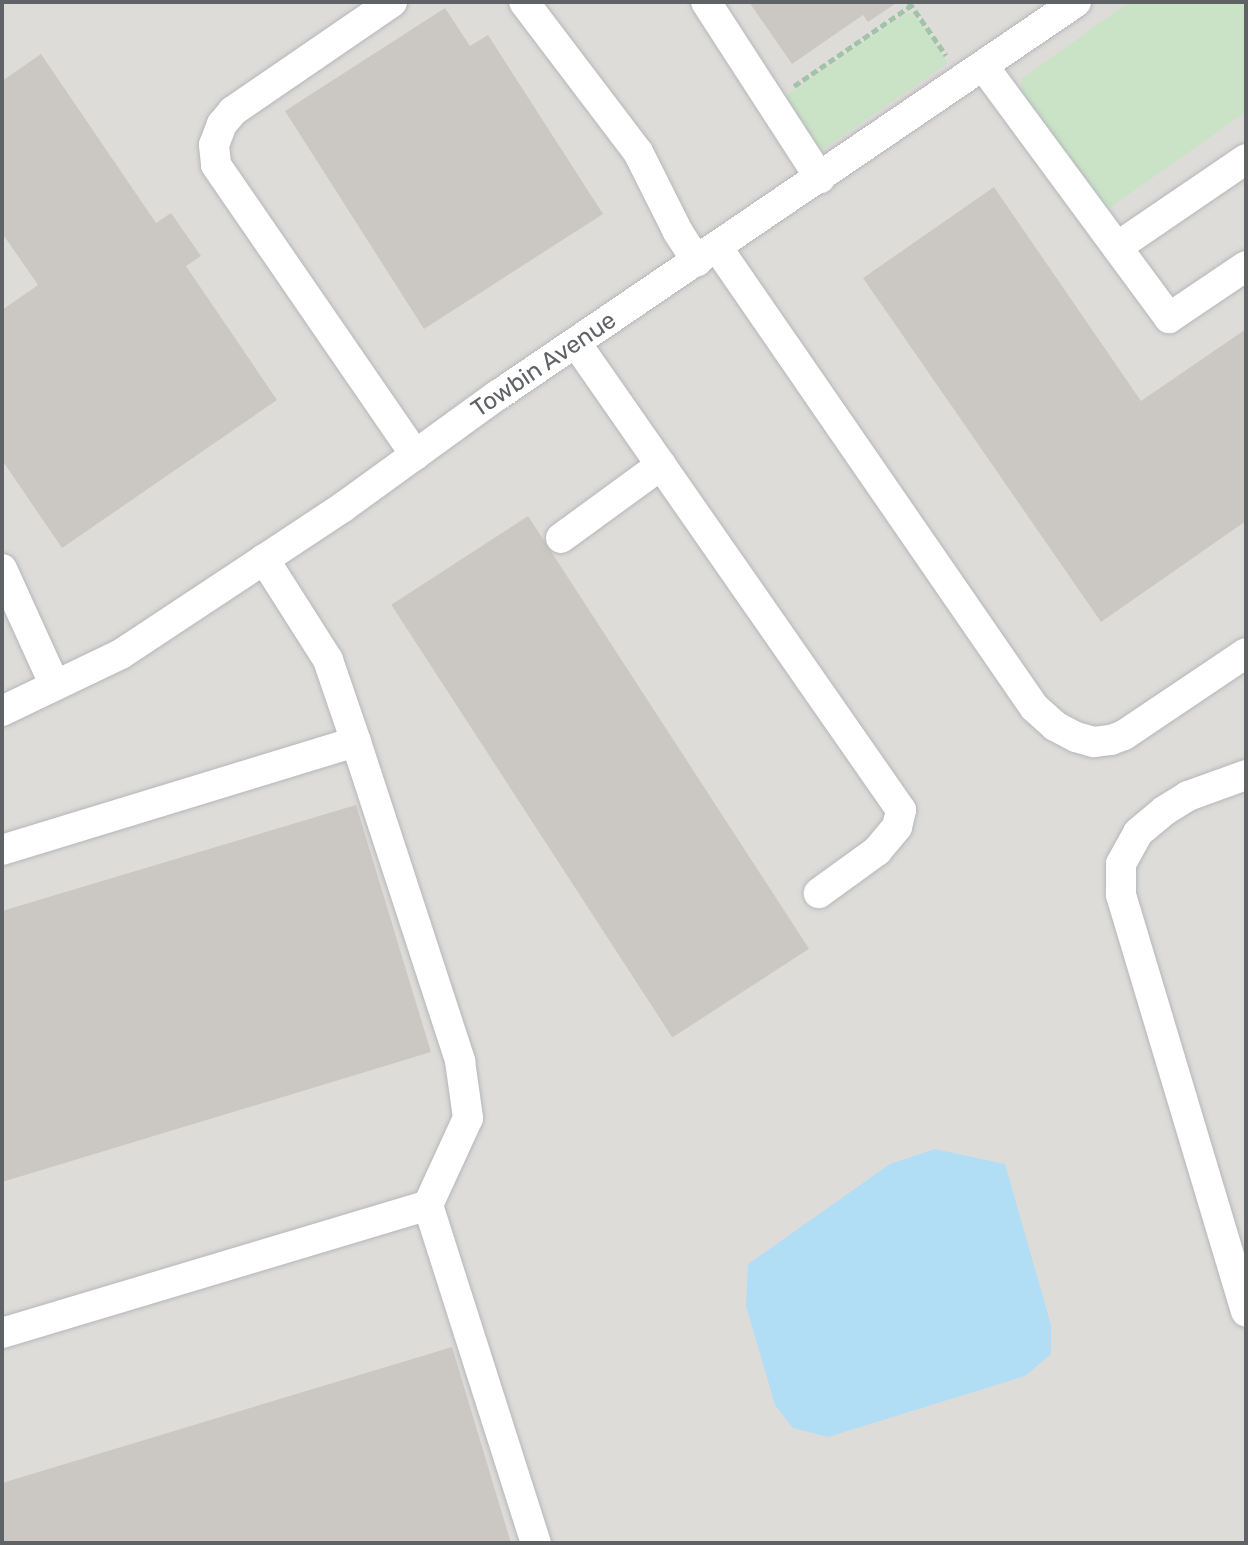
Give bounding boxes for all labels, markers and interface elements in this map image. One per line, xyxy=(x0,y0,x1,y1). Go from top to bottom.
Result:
street label: Towbin Avenue xyxy=(466,306,622,424)

